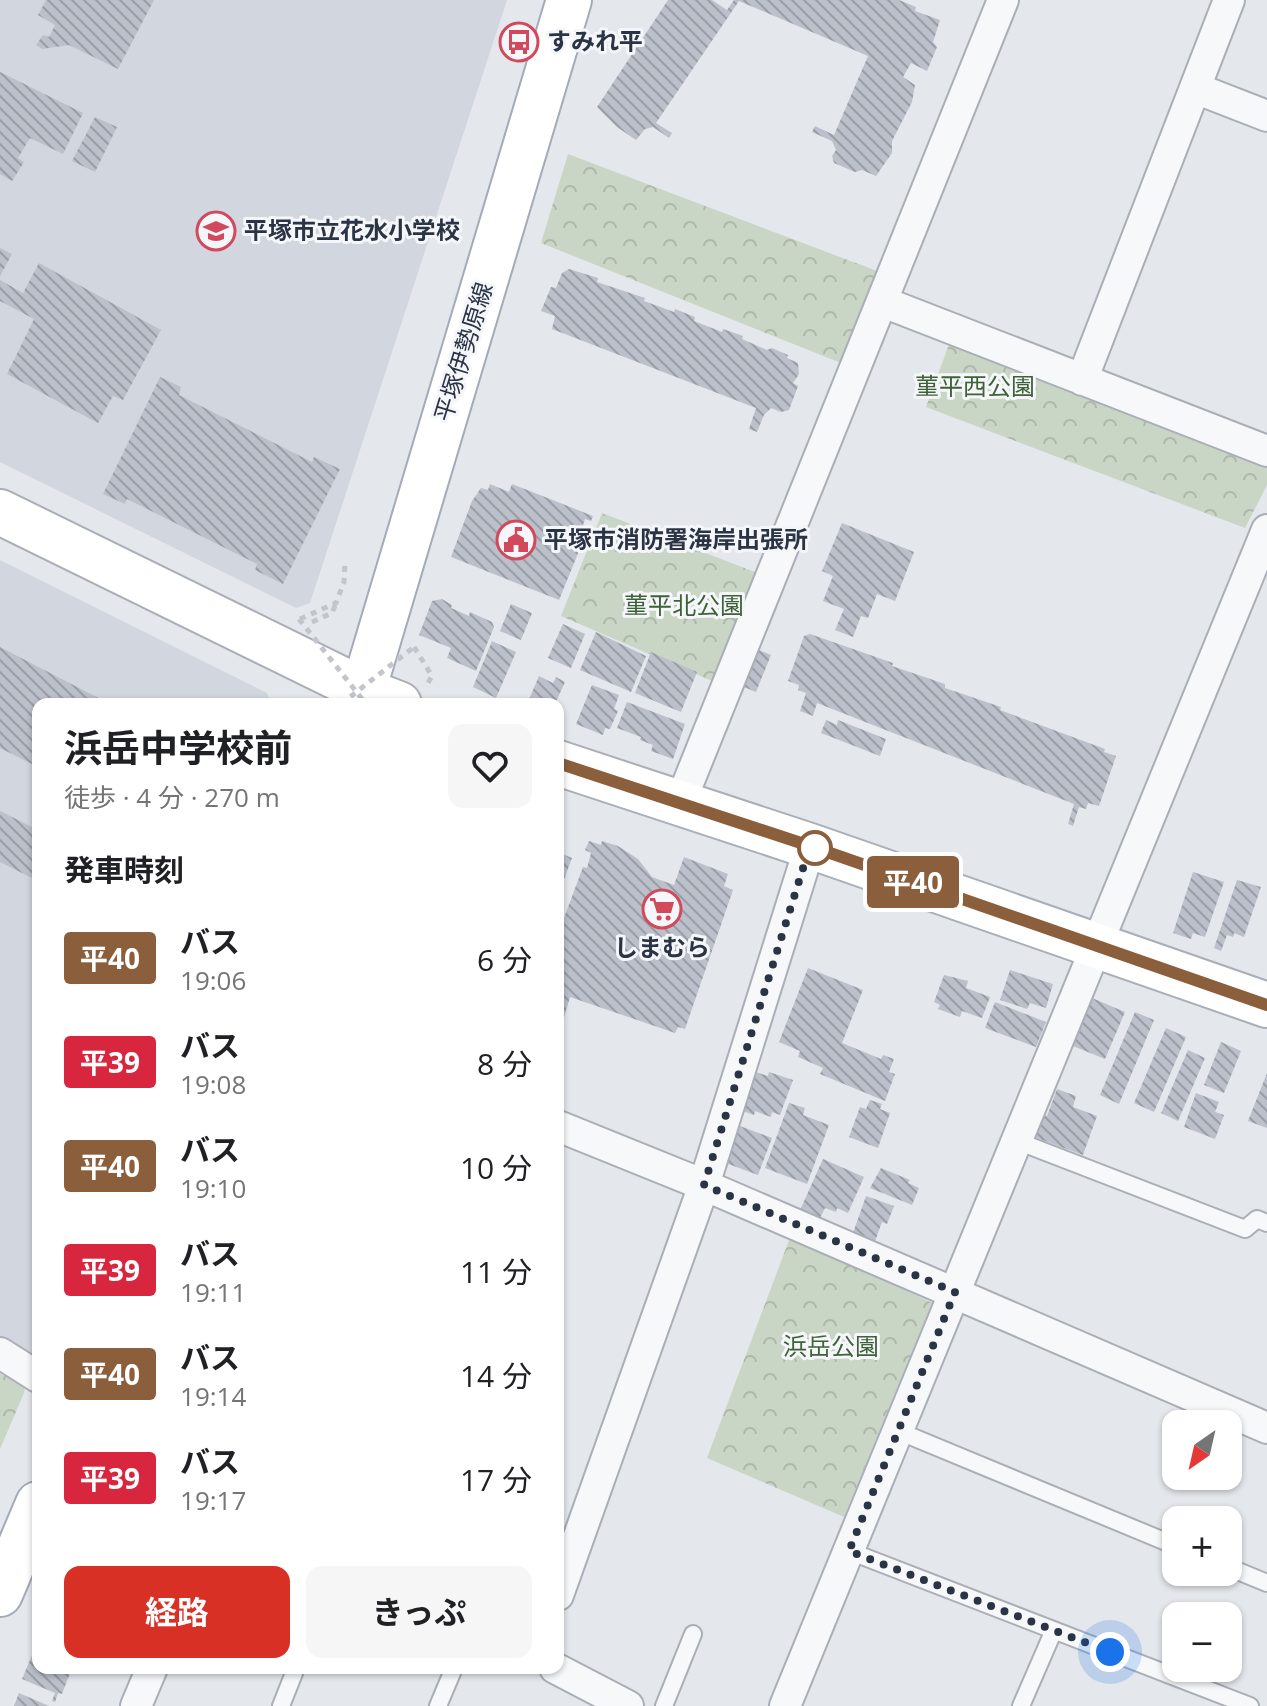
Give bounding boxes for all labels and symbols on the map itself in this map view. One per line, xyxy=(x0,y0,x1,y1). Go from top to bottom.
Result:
bus stop icon: すみれ平 xyxy=(498,21,540,63)
place label: すみれ平 xyxy=(547,24,643,57)
school or university icon: 平塚市立花水小学校 xyxy=(195,210,237,252)
place label: 平塚市立花水小学校 xyxy=(244,213,460,246)
street label: 平塚伊勢原線 xyxy=(426,278,499,425)
park label: 菫平西公園 xyxy=(915,369,1035,402)
public building icon: 平塚市消防署海岸出張所 xyxy=(495,519,537,561)
place label: 平塚市消防署海岸出張所 xyxy=(544,522,808,555)
park label: 菫平北公園 xyxy=(624,588,744,621)
unlabelled marker xyxy=(798,831,832,865)
line badge: 平40 xyxy=(867,856,959,908)
supermarket icon: しまむら xyxy=(641,888,683,930)
place label: しまむら xyxy=(614,930,710,963)
park label: 浜岳公園 xyxy=(783,1329,879,1362)
north arrow xyxy=(1162,1410,1242,1490)
your location xyxy=(1090,1632,1130,1672)

